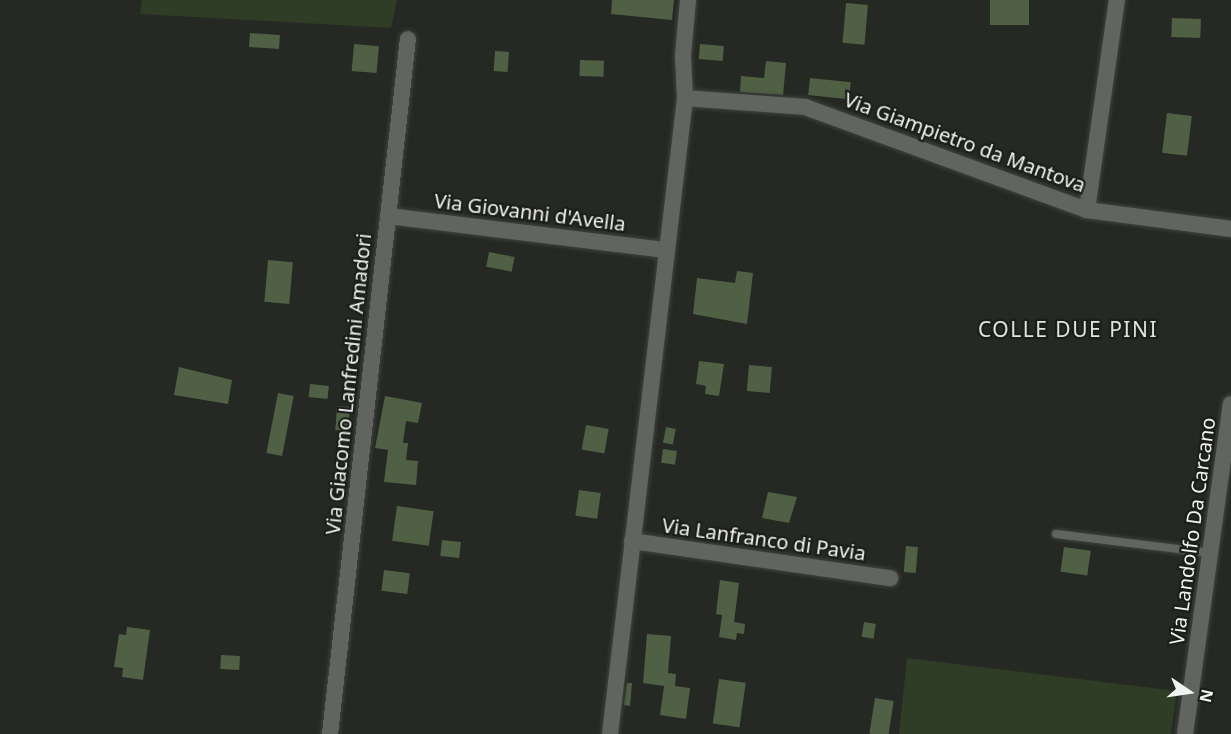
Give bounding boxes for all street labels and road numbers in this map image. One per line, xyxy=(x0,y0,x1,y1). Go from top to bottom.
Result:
street label: Via Giampietro da Mantova xyxy=(841,87,1089,197)
street label: Via Giovanni d'Avella xyxy=(433,188,627,236)
street label: Via Giacomo Lanfredini Amadori xyxy=(320,232,376,536)
street label: Via Landolfo Da Carcano xyxy=(1164,416,1220,646)
street label: Via Lanfranco di Pavia xyxy=(661,513,867,565)

